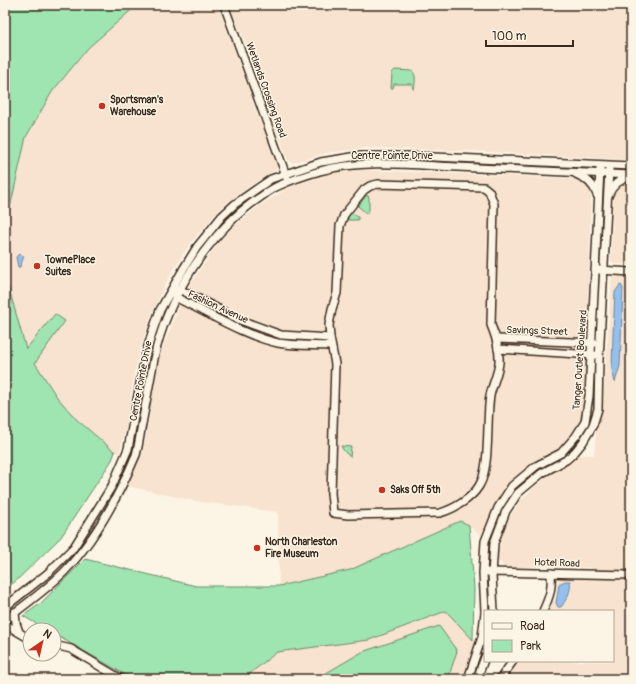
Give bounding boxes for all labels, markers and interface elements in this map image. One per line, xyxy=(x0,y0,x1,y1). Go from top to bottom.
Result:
scale bar xyxy=(486,22,573,48)
text: 100 m xyxy=(492,29,527,44)
street label: Wetlands Crossing Road xyxy=(243,41,289,139)
place label: Sportsman's Warehouse xyxy=(110,94,164,118)
marker: Sportsman's Warehouse xyxy=(97,101,107,111)
street label: Centre Pointe Drive xyxy=(351,150,433,162)
place label: TownePlace Suites xyxy=(44,254,96,278)
marker: TownePlace Suites xyxy=(32,261,42,271)
street label: Fashion Avenue xyxy=(186,288,250,326)
street label: Tanger Outlet Boulevard xyxy=(571,309,589,410)
street label: Savings Street xyxy=(506,324,569,338)
street label: Centre Pointe Drive xyxy=(127,340,155,422)
place label: Saks Off 5th xyxy=(390,484,441,496)
marker: Saks Off 5th xyxy=(377,485,387,495)
place label: North Charleston Fire Museum xyxy=(265,536,338,560)
marker: North Charleston Fire Museum xyxy=(252,543,262,553)
street label: Hotel Road xyxy=(534,556,580,570)
legend xyxy=(484,610,614,662)
text: Road xyxy=(520,619,545,634)
north arrow xyxy=(22,622,62,662)
text: N xyxy=(41,627,54,642)
text: Park xyxy=(520,639,541,654)

